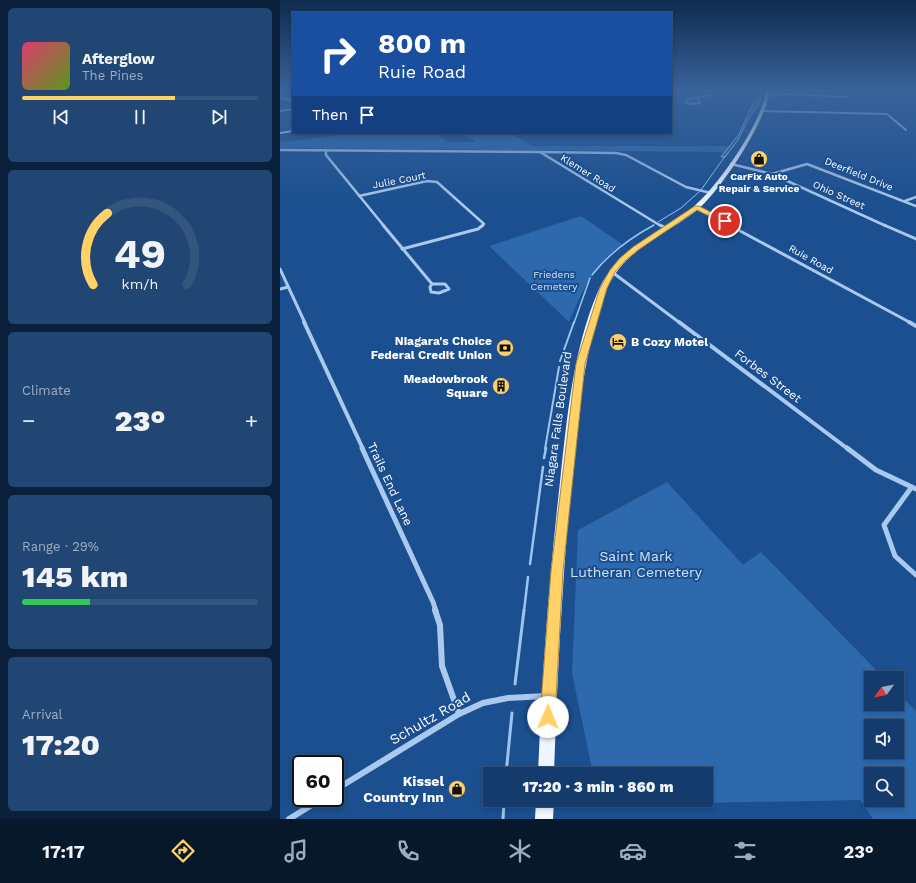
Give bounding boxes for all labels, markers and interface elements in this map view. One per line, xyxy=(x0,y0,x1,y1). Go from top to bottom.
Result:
text: 800 m xyxy=(378,27,466,60)
icon: right xyxy=(312,28,364,80)
text: Afterglow xyxy=(82,50,155,68)
text: Ruie Road xyxy=(378,61,466,82)
text: The Pines xyxy=(82,68,143,83)
icon: arrive xyxy=(356,104,378,126)
icon: previous xyxy=(50,106,72,128)
icon: pause xyxy=(129,106,151,128)
icon: next xyxy=(208,106,230,128)
text: Then xyxy=(312,106,348,124)
shop icon: CarFix Auto Repair & Service xyxy=(749,149,769,169)
street label: Klemer Road xyxy=(559,152,617,194)
street label: Deerfield Drive xyxy=(823,155,895,193)
street label: Julie Court xyxy=(372,169,427,191)
place label: CarFix Auto Repair & Service xyxy=(719,171,799,194)
street label: Ohio Street xyxy=(811,179,867,212)
pin xyxy=(708,204,742,238)
icon: arrive xyxy=(714,210,736,232)
text: 49 xyxy=(114,229,166,278)
street label: Ruie Road xyxy=(787,242,835,276)
park label: Friedens Cemetery xyxy=(531,269,578,292)
text: km/h xyxy=(122,276,158,292)
hotel icon: B Cozy Motel xyxy=(608,332,628,352)
place label: Niagara's Choice Federal Credit Union xyxy=(371,334,492,362)
place label: B Cozy Motel xyxy=(631,335,708,349)
bank icon: Niagara's Choice Federal Credit Union xyxy=(495,338,515,358)
street label: Forbes Street xyxy=(732,346,804,406)
street label: Niagara Falls Boulevard xyxy=(542,350,574,488)
place label: Meadowbrook Square xyxy=(403,372,489,400)
building icon: Meadowbrook Square xyxy=(491,376,511,396)
text: Climate xyxy=(22,383,71,398)
text: 23° xyxy=(114,403,166,438)
text: − xyxy=(22,408,35,433)
text: + xyxy=(245,408,258,433)
street label: Trails End Lane xyxy=(365,440,415,528)
text: Range · 29% xyxy=(22,539,99,554)
park label: Saint Mark Lutheran Cemetery xyxy=(570,548,703,580)
text: 145 km xyxy=(22,559,128,594)
north arrow xyxy=(864,671,904,711)
map controls xyxy=(864,671,904,807)
street label: Schultz Road xyxy=(387,688,473,748)
position arrow xyxy=(527,696,569,738)
text: Arrival xyxy=(22,707,63,722)
button: sound xyxy=(864,719,904,759)
text: 17:20 xyxy=(22,727,100,762)
speed limit sign: 60 xyxy=(292,755,344,807)
button: search xyxy=(864,767,904,807)
place label: Kissel Country Inn xyxy=(363,773,444,805)
text: 17:20 · 3 min · 860 m xyxy=(522,778,674,796)
shop icon: Kissel Country Inn xyxy=(447,779,467,799)
icon: directions xyxy=(169,837,197,865)
icon: music xyxy=(282,837,310,865)
icon: phone xyxy=(394,837,422,865)
icon: climate xyxy=(506,837,534,865)
icon: car xyxy=(619,837,647,865)
icon: filters xyxy=(731,837,759,865)
text: 17:17 xyxy=(42,841,85,862)
text: 23° xyxy=(843,841,874,862)

